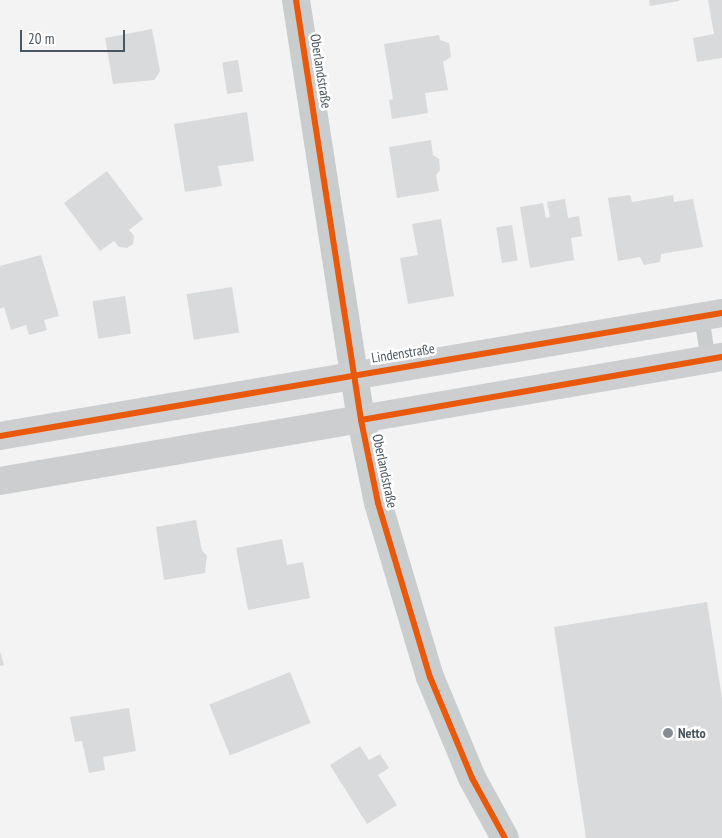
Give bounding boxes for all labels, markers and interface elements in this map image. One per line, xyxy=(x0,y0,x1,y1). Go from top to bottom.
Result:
scale bar xyxy=(22,20,128,52)
text: 20 m xyxy=(28,29,54,48)
street label: Oberlandstraße xyxy=(307,33,335,109)
street label: Lindenstraße xyxy=(370,340,436,366)
street label: Oberlandstraße xyxy=(369,433,401,509)
place label: Netto xyxy=(678,725,706,741)
marker: Netto xyxy=(662,727,674,739)

